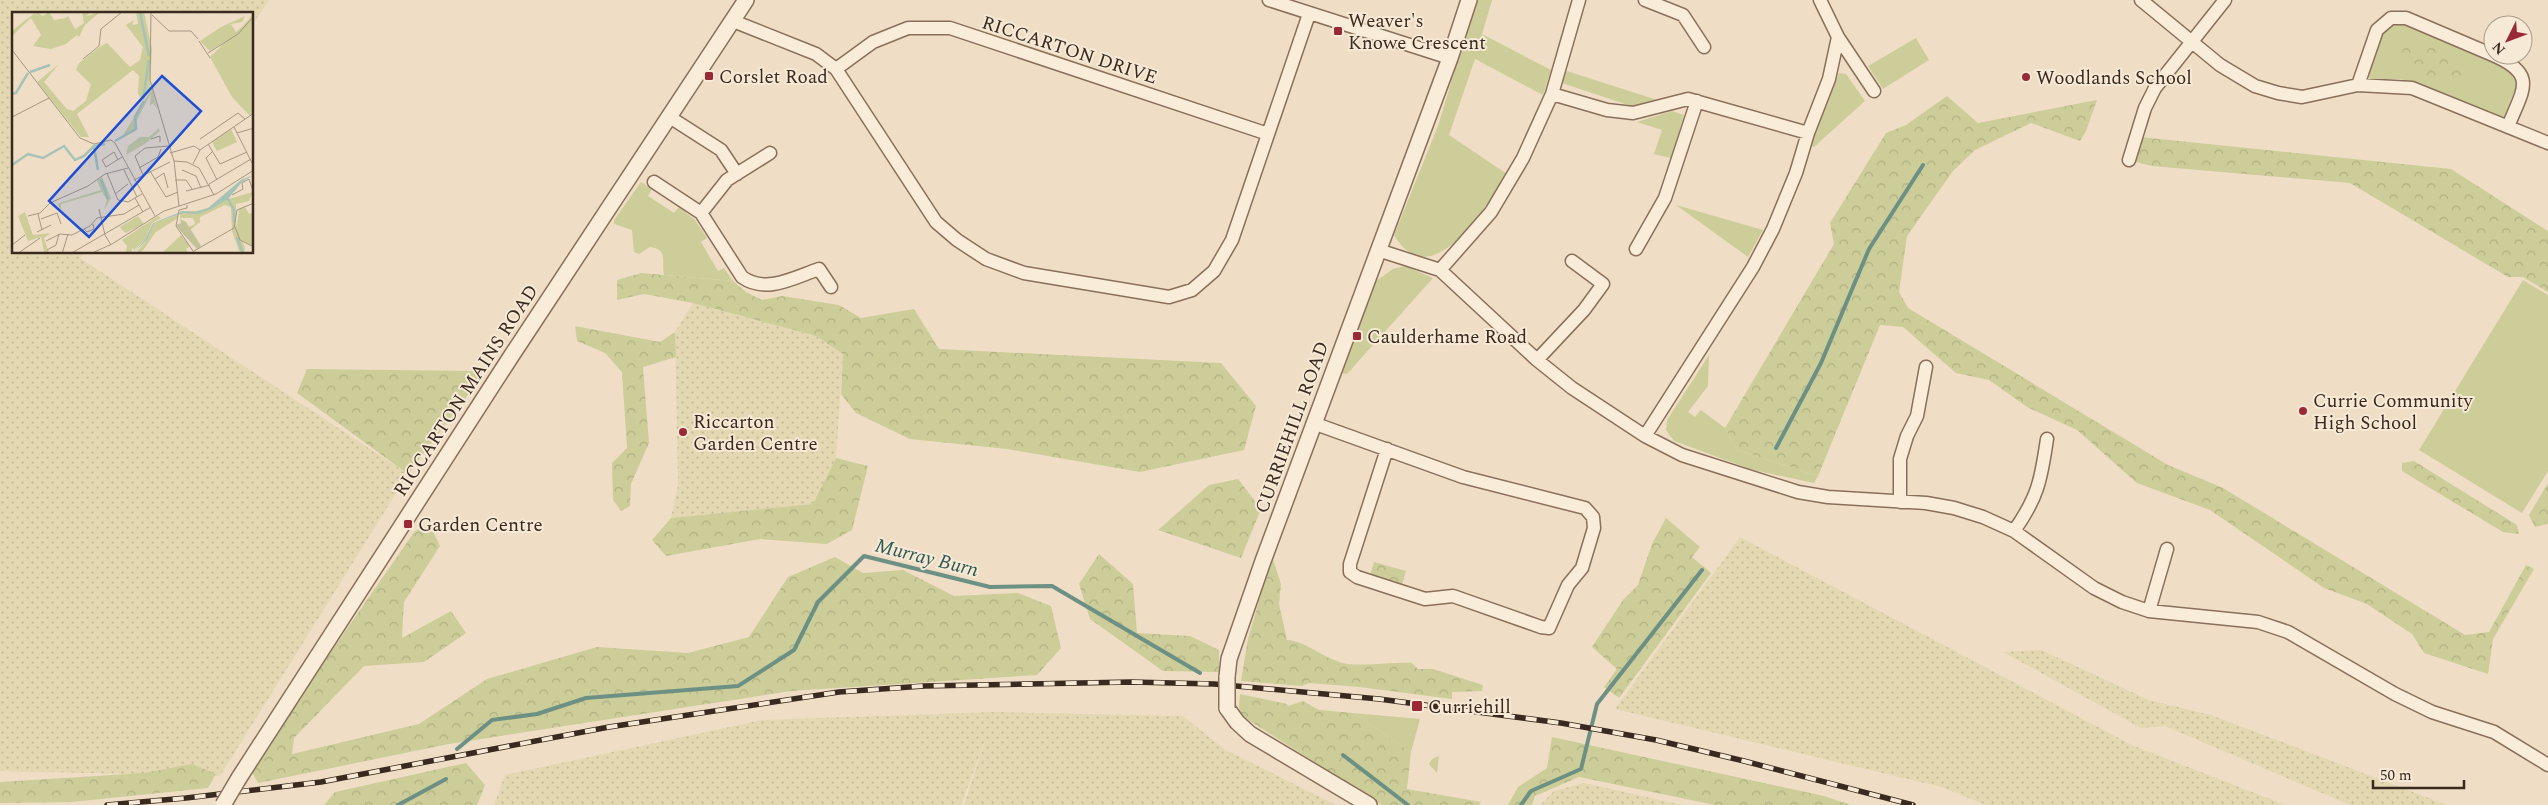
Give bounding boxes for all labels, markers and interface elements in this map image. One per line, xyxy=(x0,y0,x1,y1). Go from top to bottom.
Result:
place label: Weaver's Knowe Crescent xyxy=(1348,7,1486,58)
street label: RICCARTON DRIVE xyxy=(978,8,1161,92)
inset map xyxy=(12,12,254,254)
north arrow xyxy=(2483,15,2533,65)
marker: Weaver's Knowe Crescent xyxy=(1332,25,1344,37)
text: N xyxy=(2487,37,2510,60)
place label: Corslet Road xyxy=(719,63,828,92)
place label: Woodlands School xyxy=(2036,64,2192,93)
marker: Corslet Road xyxy=(703,70,715,82)
marker: Woodlands School xyxy=(2020,71,2032,83)
street label: RICCARTON MAINS ROAD xyxy=(387,279,546,503)
place label: Caulderhame Road xyxy=(1367,323,1527,352)
marker: Caulderhame Road xyxy=(1351,330,1363,342)
street label: CURRIEHILL ROAD xyxy=(1248,337,1337,518)
place label: Currie Community High School xyxy=(2313,387,2473,438)
marker: Currie Community High School xyxy=(2297,405,2309,417)
place label: Riccarton Garden Centre xyxy=(693,408,818,459)
marker: Riccarton Garden Centre xyxy=(677,426,689,438)
place label: Garden Centre xyxy=(418,511,543,540)
marker: Garden Centre xyxy=(402,518,414,530)
water label: Murray Burn xyxy=(872,531,982,585)
place label: Curriehill xyxy=(1428,693,1511,722)
marker: Curriehill xyxy=(1410,699,1424,713)
scale bar xyxy=(2373,758,2464,790)
text: 50 m xyxy=(2380,764,2412,787)

